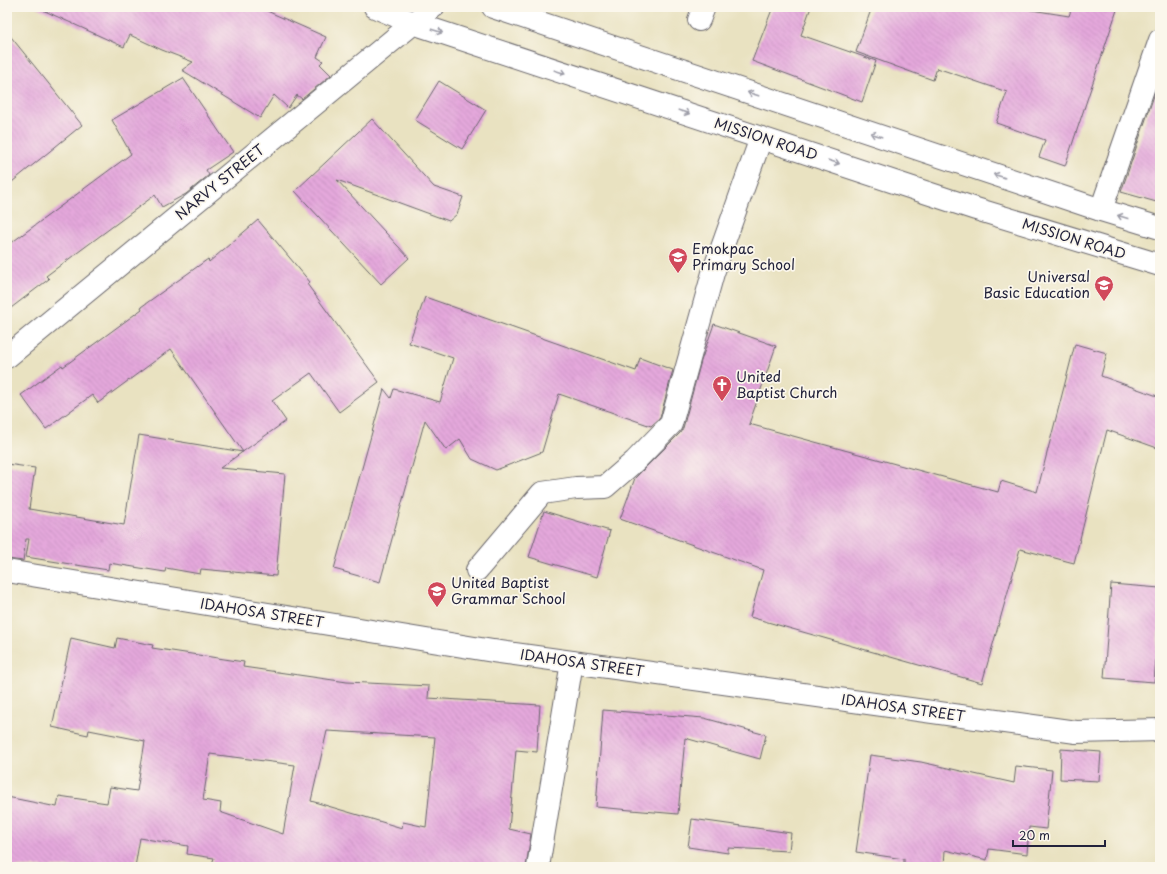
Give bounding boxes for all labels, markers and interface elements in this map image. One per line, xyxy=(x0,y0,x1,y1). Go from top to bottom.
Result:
one-way arrow xyxy=(430,28,443,35)
one-way arrow xyxy=(554,69,567,76)
one-way arrow xyxy=(746,90,759,97)
one-way arrow xyxy=(677,109,690,116)
street label: MISSION ROAD xyxy=(712,112,820,165)
one-way arrow xyxy=(869,131,882,138)
street label: NARVY STREET xyxy=(170,139,269,224)
one-way arrow xyxy=(827,159,840,166)
one-way arrow xyxy=(993,172,1006,179)
street label: MISSION ROAD xyxy=(1020,213,1129,264)
one-way arrow xyxy=(1116,213,1129,220)
place label: Emokpac Primary School xyxy=(692,238,795,275)
school or university icon: Emokpac Primary School xyxy=(667,246,689,274)
place label: Universal Basic Education xyxy=(983,266,1090,303)
school or university icon: Universal Basic Education xyxy=(1093,274,1115,302)
place label: United Baptist Church xyxy=(736,366,837,403)
church icon: United Baptist Church xyxy=(711,374,733,402)
place label: United Baptist Grammar School xyxy=(451,572,566,609)
school or university icon: United Baptist Grammar School xyxy=(426,580,448,608)
street label: IDAHOSA STREET xyxy=(199,592,326,633)
street label: IDAHOSA STREET xyxy=(519,643,646,682)
street label: IDAHOSA STREET xyxy=(840,688,967,727)
scale bar xyxy=(1013,822,1105,848)
text: 20 m xyxy=(1019,826,1050,844)

